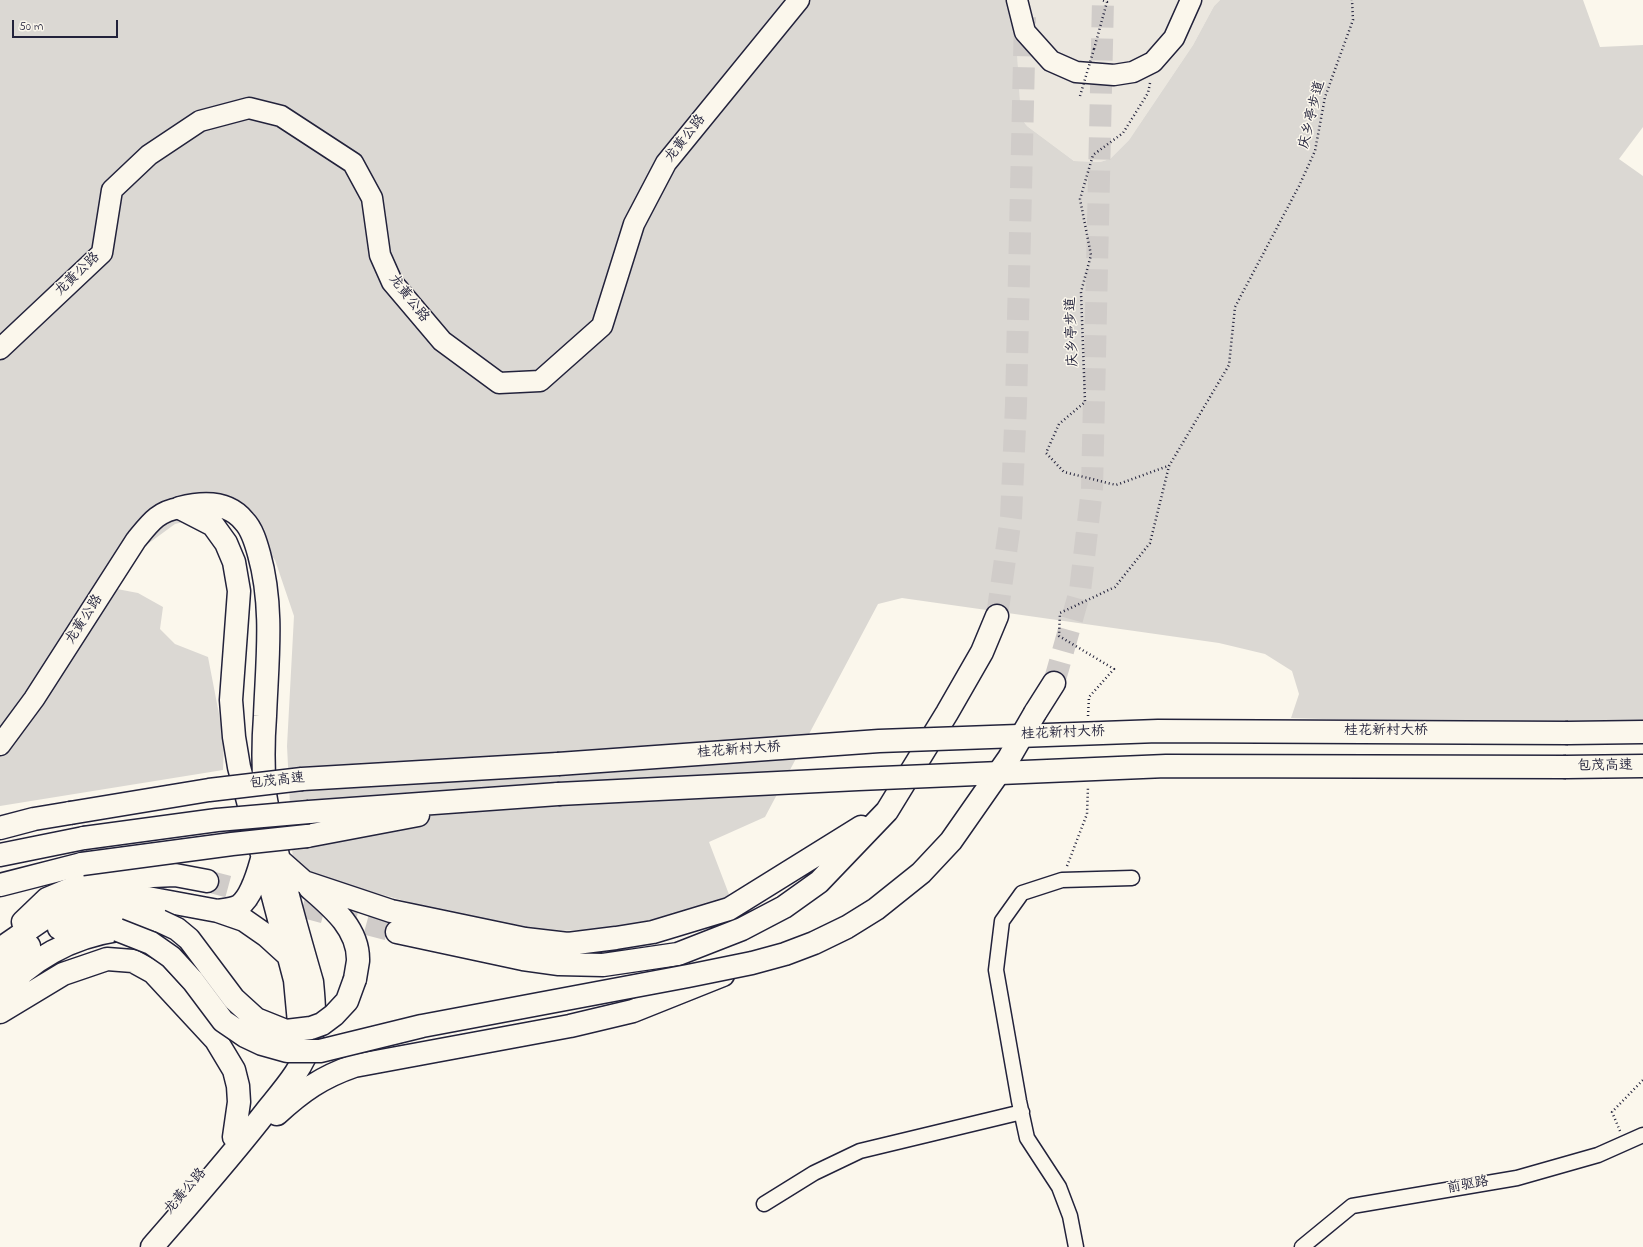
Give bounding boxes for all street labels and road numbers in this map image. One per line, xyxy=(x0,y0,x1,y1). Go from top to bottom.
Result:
street label: 庆乡亭步道 xyxy=(1296,79,1330,151)
street label: 龙黄公路 xyxy=(662,112,710,166)
street label: 龙黄公路 xyxy=(52,250,104,300)
street label: 龙黄公路 xyxy=(384,272,432,326)
street label: 庆乡亭步道 xyxy=(1063,297,1083,367)
street label: 龙黄公路 xyxy=(63,592,107,648)
street label: 桂花新村大桥 xyxy=(1021,724,1105,744)
street label: 桂花新村大桥 xyxy=(1344,724,1428,740)
street label: 桂花新村大桥 xyxy=(697,740,781,762)
street label: 包茂高速 xyxy=(1577,758,1633,776)
street label: 包茂高速 xyxy=(248,771,306,793)
street label: 龙黄公路 xyxy=(161,1165,211,1219)
street label: 前驱路 xyxy=(1446,1174,1490,1198)

